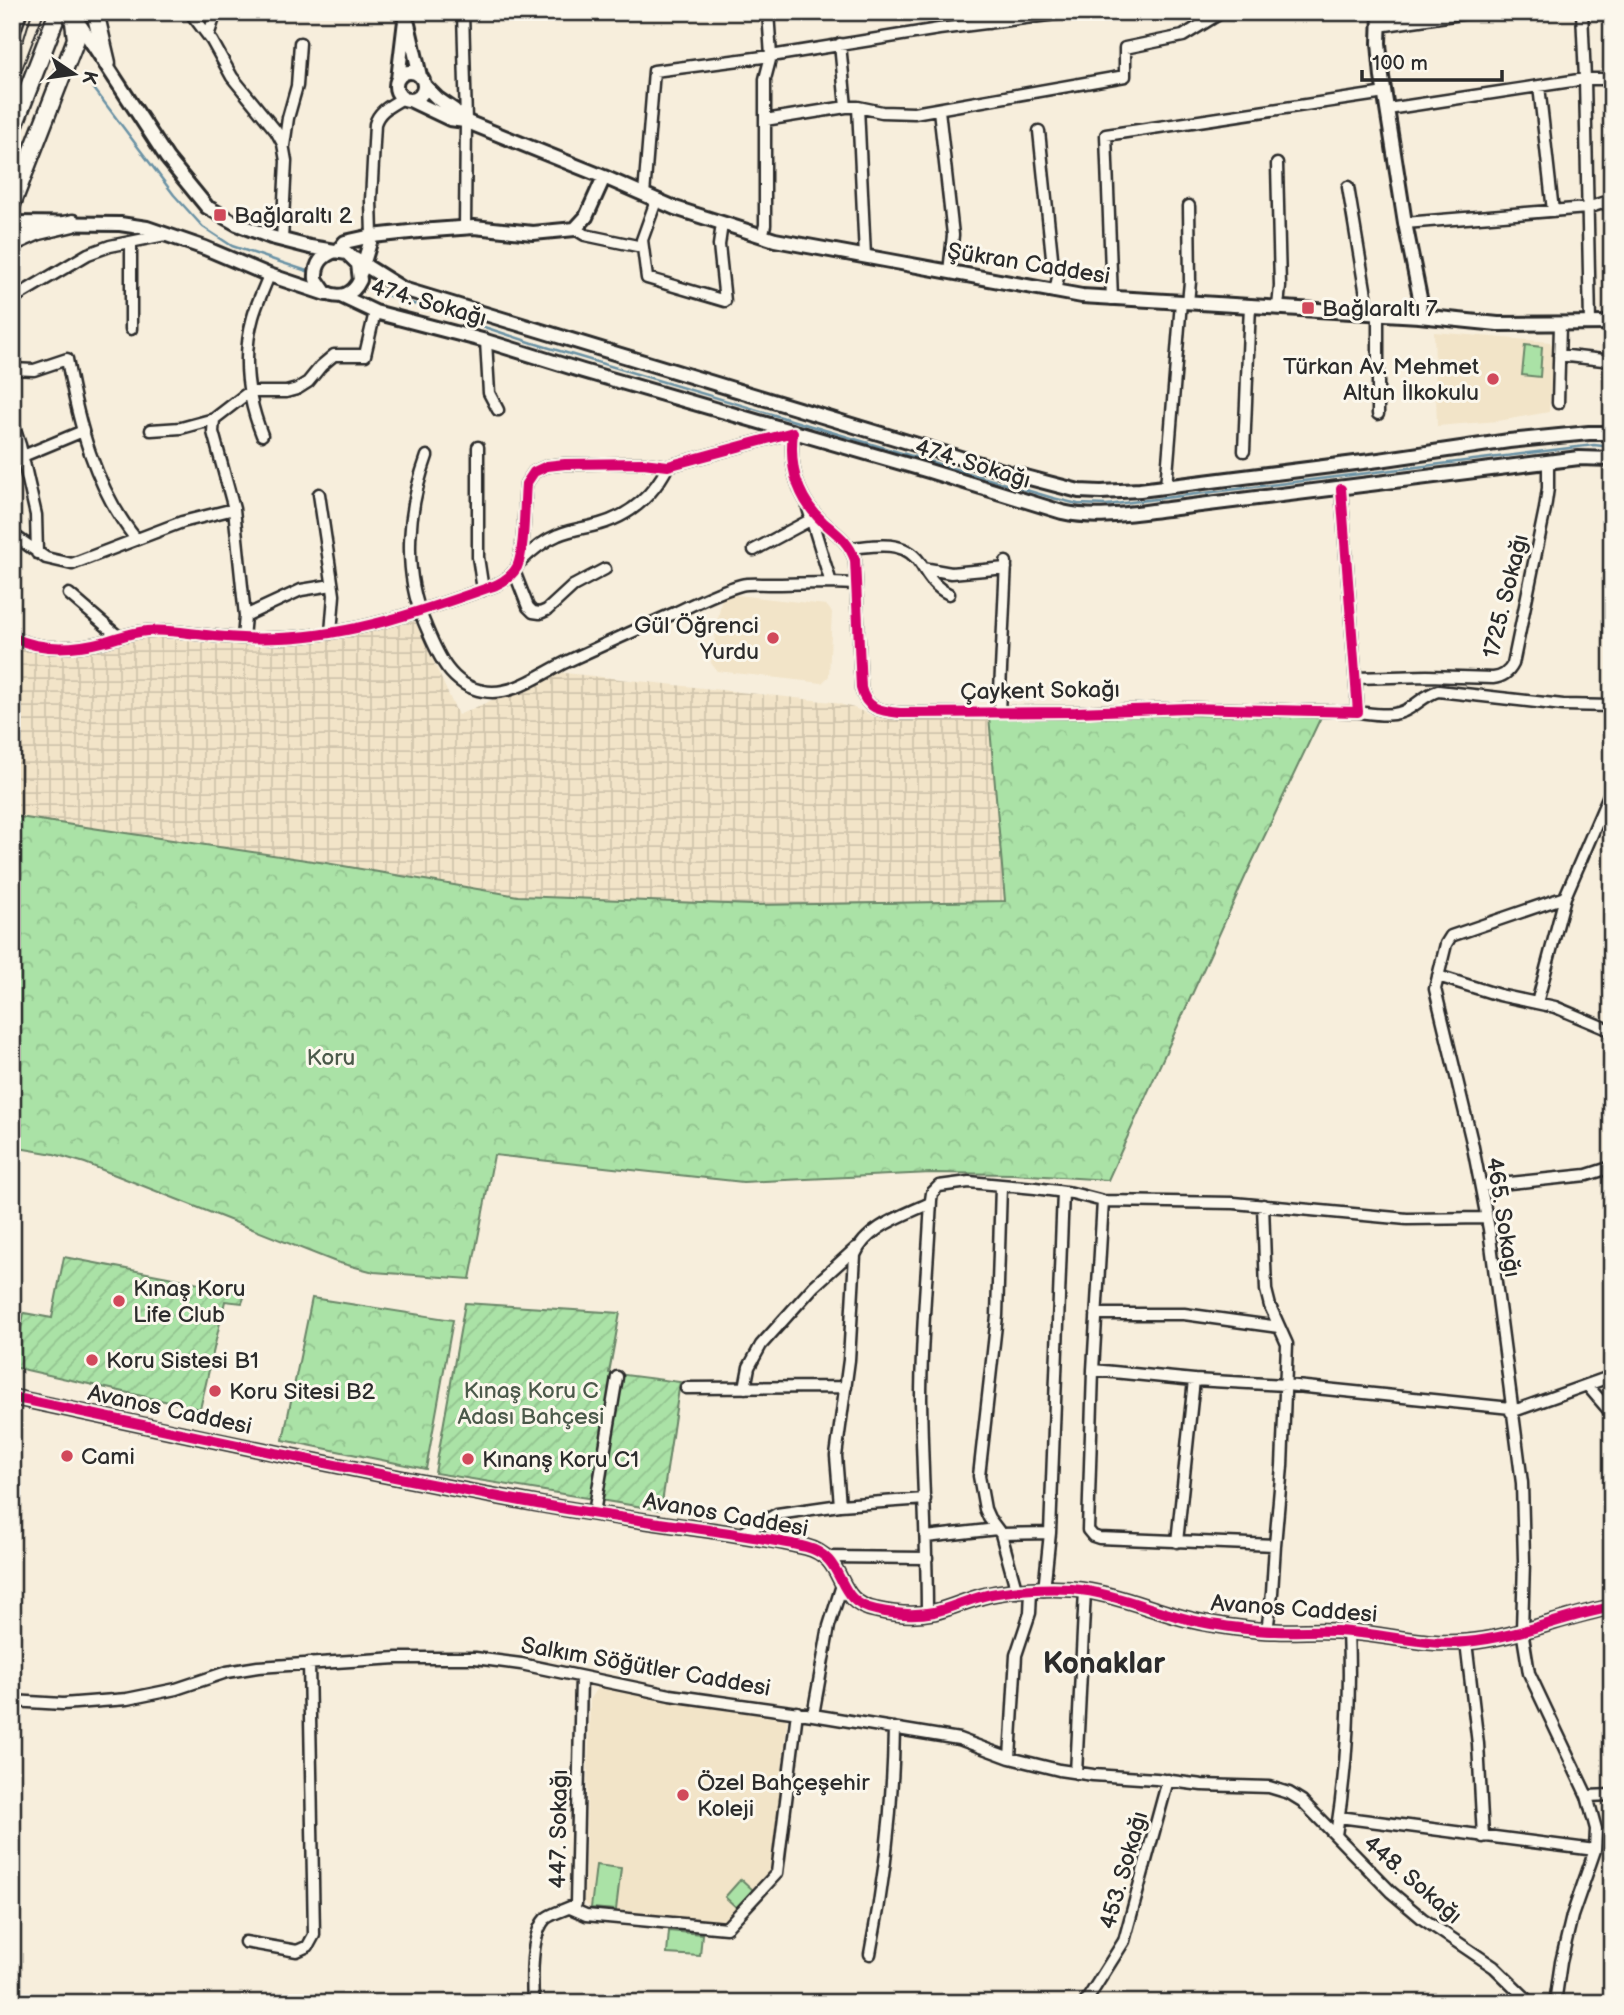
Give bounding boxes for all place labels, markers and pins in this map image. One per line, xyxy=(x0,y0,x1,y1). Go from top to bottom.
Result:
place label: Bağlaraltı 2 xyxy=(234,202,353,230)
marker: Bağlaraltı 2 xyxy=(212,207,228,223)
place label: Bağlaraltı 7 xyxy=(1322,295,1438,323)
marker: Bağlaraltı 7 xyxy=(1300,300,1316,316)
place label: Türkan Av. Mehmet Altun İlkokulu xyxy=(1283,353,1479,407)
marker: Türkan Av. Mehmet Altun İlkokulu xyxy=(1485,371,1501,387)
place label: Gül Öğrenci Yurdu xyxy=(634,612,759,666)
marker: Gül Öğrenci Yurdu xyxy=(765,630,781,646)
place label: Kınaş Koru Life Club xyxy=(133,1275,246,1329)
marker: Kınaş Koru Life Club xyxy=(111,1293,127,1309)
place label: Koru Sistesi B1 xyxy=(106,1347,259,1375)
marker: Koru Sistesi B1 xyxy=(84,1352,100,1368)
place label: Koru Sitesi B2 xyxy=(229,1378,376,1406)
marker: Koru Sitesi B2 xyxy=(207,1383,223,1399)
place label: Cami xyxy=(81,1443,135,1471)
place label: Kınanş Koru C1 xyxy=(482,1446,639,1474)
marker: Cami xyxy=(59,1448,75,1464)
marker: Kınanş Koru C1 xyxy=(460,1451,476,1467)
place label: Özel Bahçeşehir Koleji xyxy=(697,1769,870,1823)
marker: Özel Bahçeşehir Koleji xyxy=(675,1787,691,1803)

